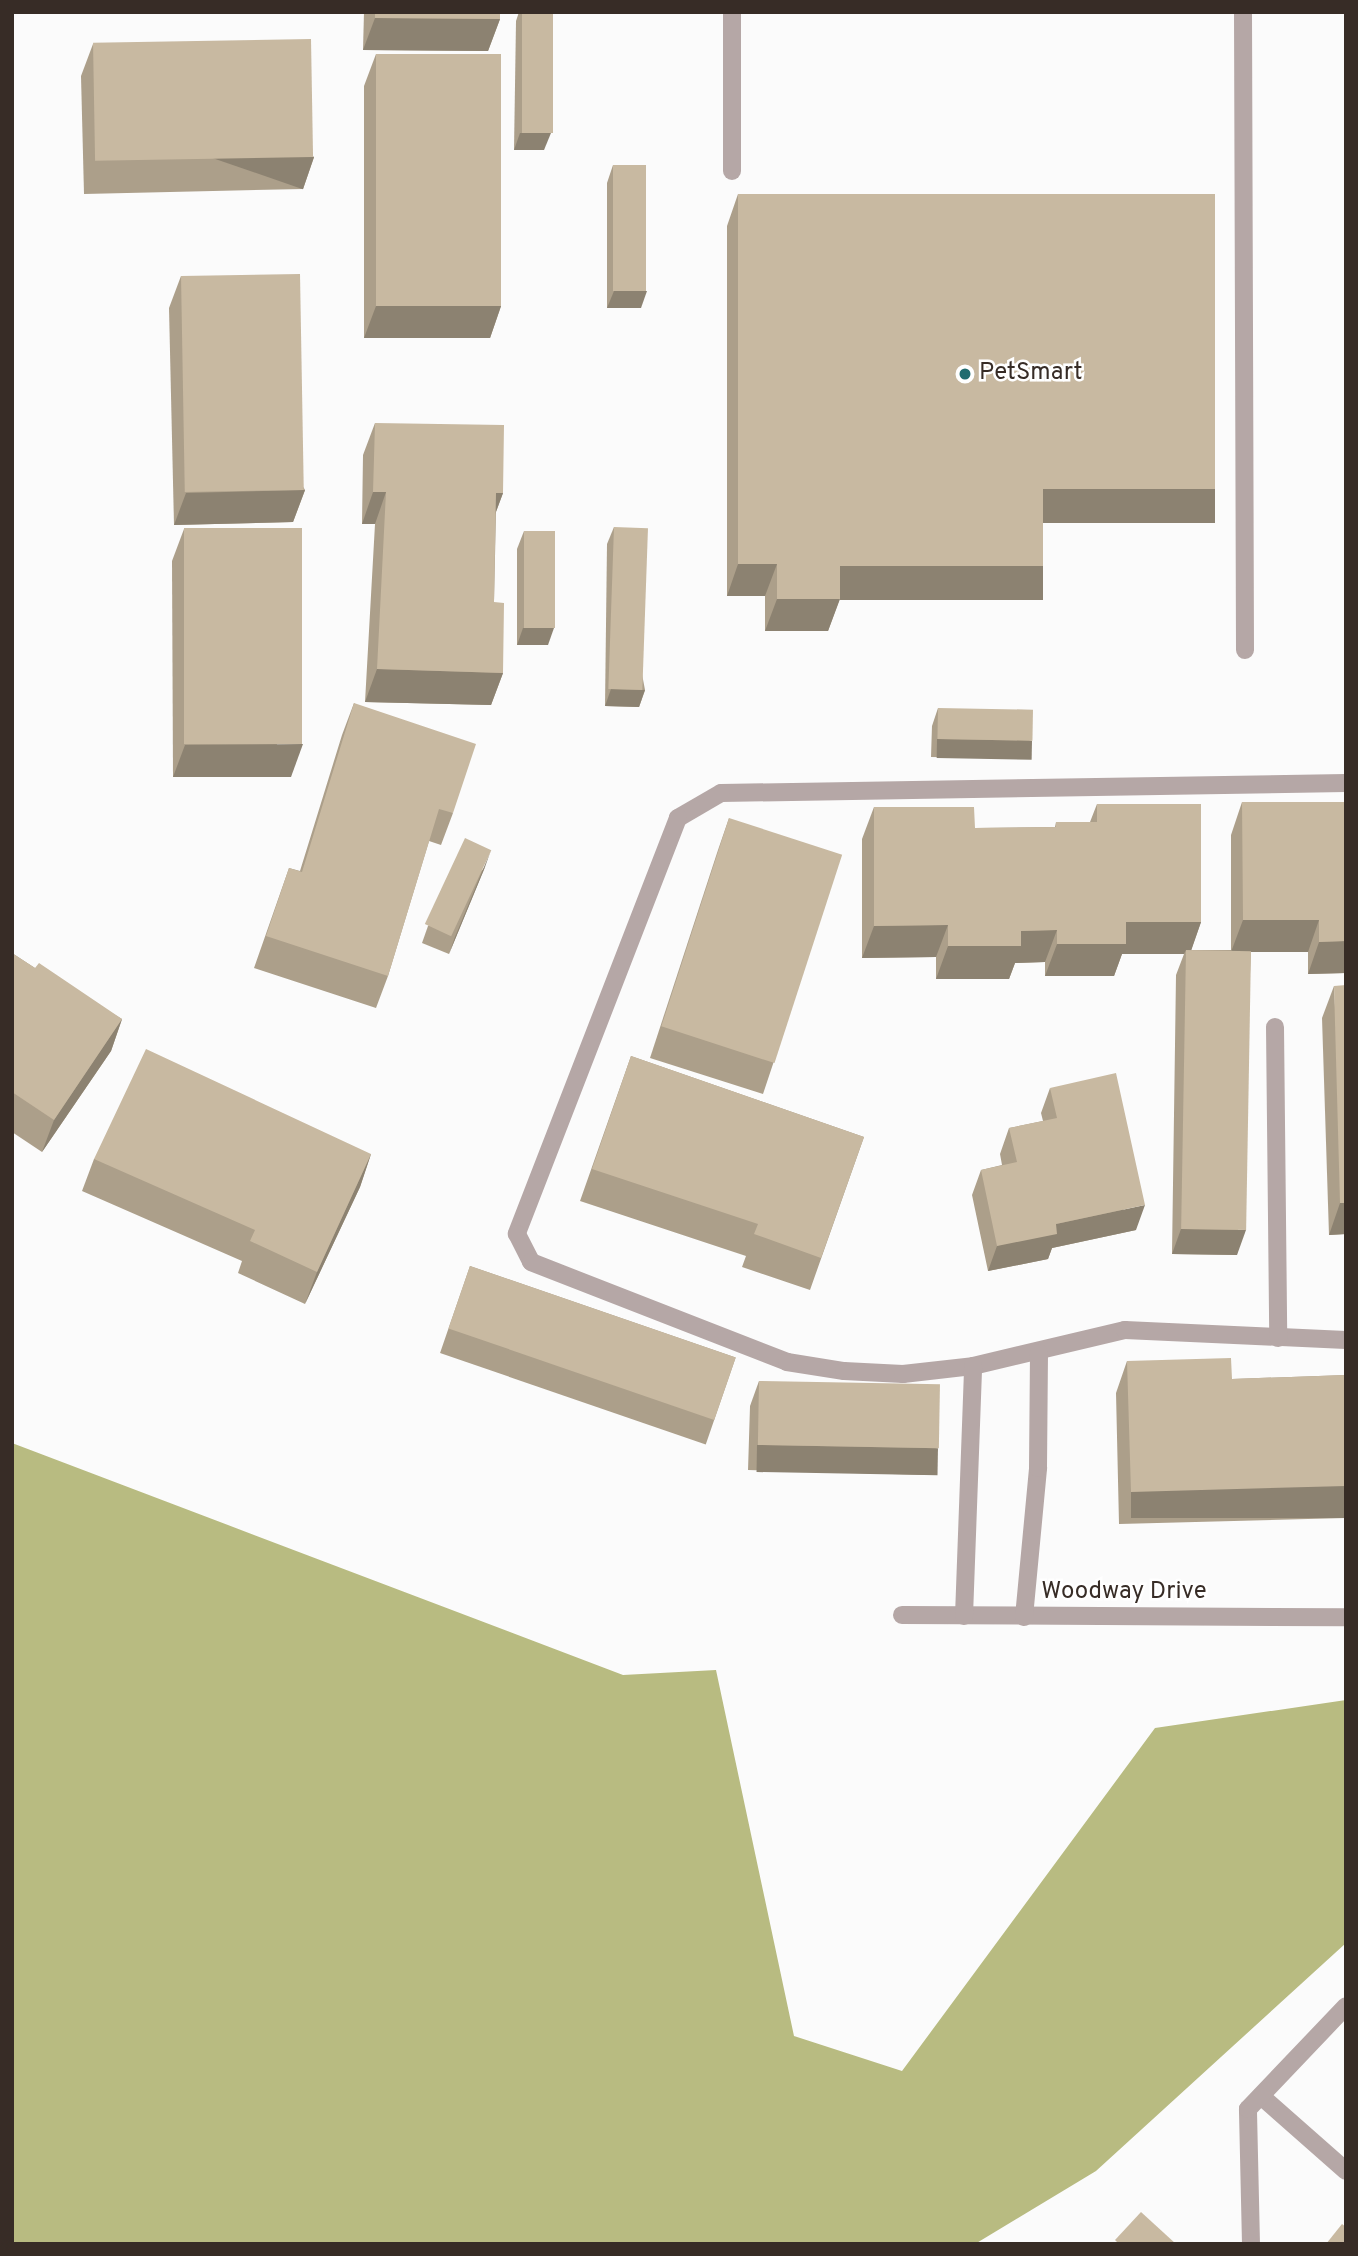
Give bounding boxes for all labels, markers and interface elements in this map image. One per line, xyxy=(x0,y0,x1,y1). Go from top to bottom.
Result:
place label: PetSmart xyxy=(979,360,1082,388)
marker: PetSmart xyxy=(957,366,973,382)
street label: Woodway Drive xyxy=(1041,1579,1207,1607)

